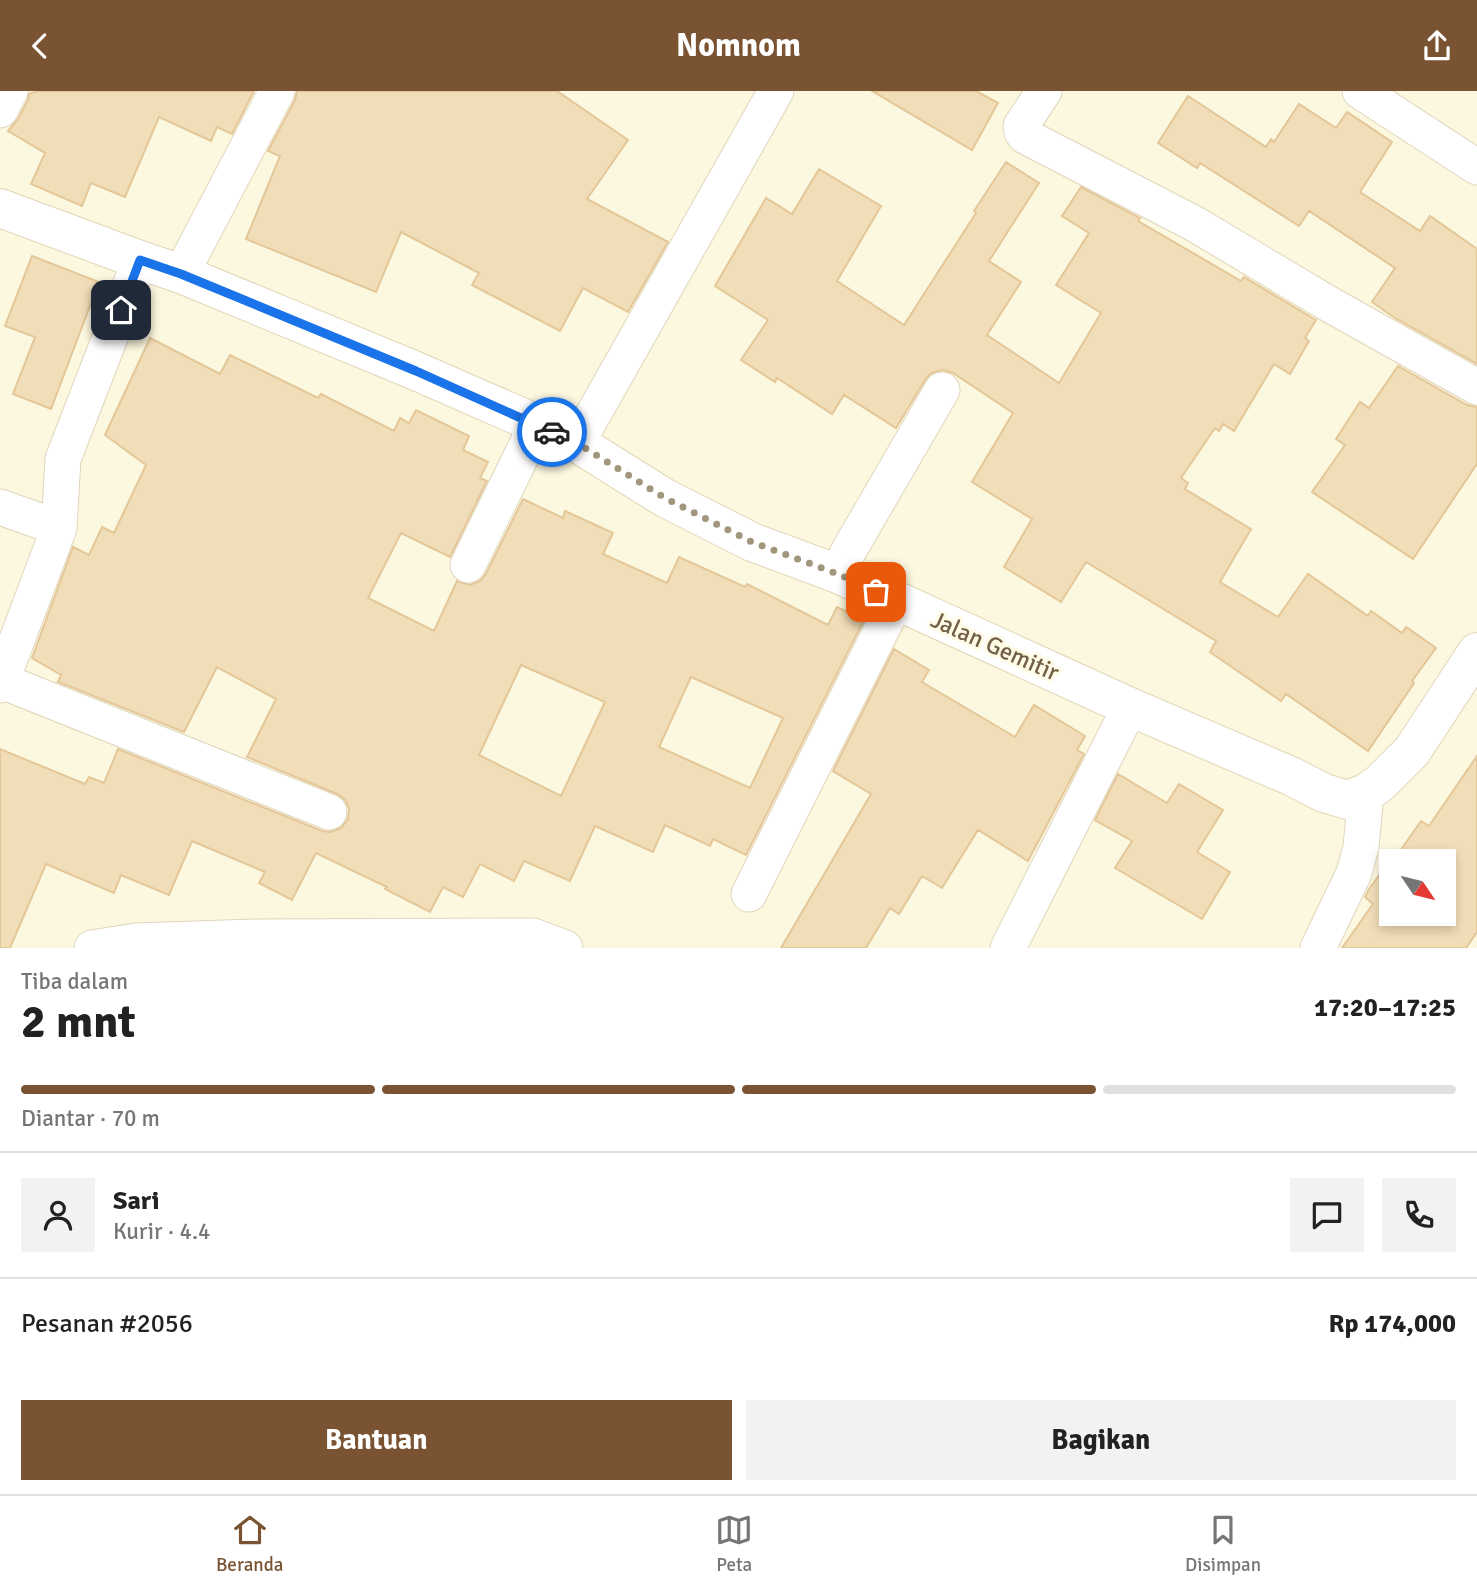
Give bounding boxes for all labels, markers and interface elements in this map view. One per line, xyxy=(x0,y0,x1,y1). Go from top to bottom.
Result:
text: Nomnom xyxy=(676,26,801,65)
icon: back xyxy=(21,27,59,65)
icon: share xyxy=(1418,27,1456,65)
pin xyxy=(91,280,151,340)
icon: home xyxy=(102,291,140,329)
courier xyxy=(517,397,587,467)
icon: car xyxy=(533,413,571,451)
pin xyxy=(846,562,906,622)
icon: bag xyxy=(857,573,895,611)
street label: Jalan Gemitir xyxy=(926,604,1064,688)
north arrow xyxy=(1379,849,1456,926)
map controls xyxy=(1379,849,1456,926)
text: Tiba dalam xyxy=(21,967,128,996)
text: 17:20–17:25 xyxy=(1314,992,1456,1024)
text: 2 mnt xyxy=(21,994,136,1050)
text: Diantar · 70 m xyxy=(21,1104,160,1133)
button: person xyxy=(21,1178,95,1252)
button: chat xyxy=(1290,1178,1364,1252)
button: phone xyxy=(1382,1178,1456,1252)
text: Sari xyxy=(113,1185,159,1217)
text: Kurir · 4.4 xyxy=(113,1217,210,1246)
text: Pesanan #2056 xyxy=(21,1308,193,1340)
text: Rp 174,000 xyxy=(1328,1308,1456,1340)
button: Bantuan xyxy=(21,1400,732,1480)
button: Bagikan xyxy=(746,1400,1456,1480)
tab: Beranda xyxy=(216,1511,283,1577)
tab: Peta xyxy=(715,1511,753,1577)
tab: Disimpan xyxy=(1185,1511,1261,1577)

